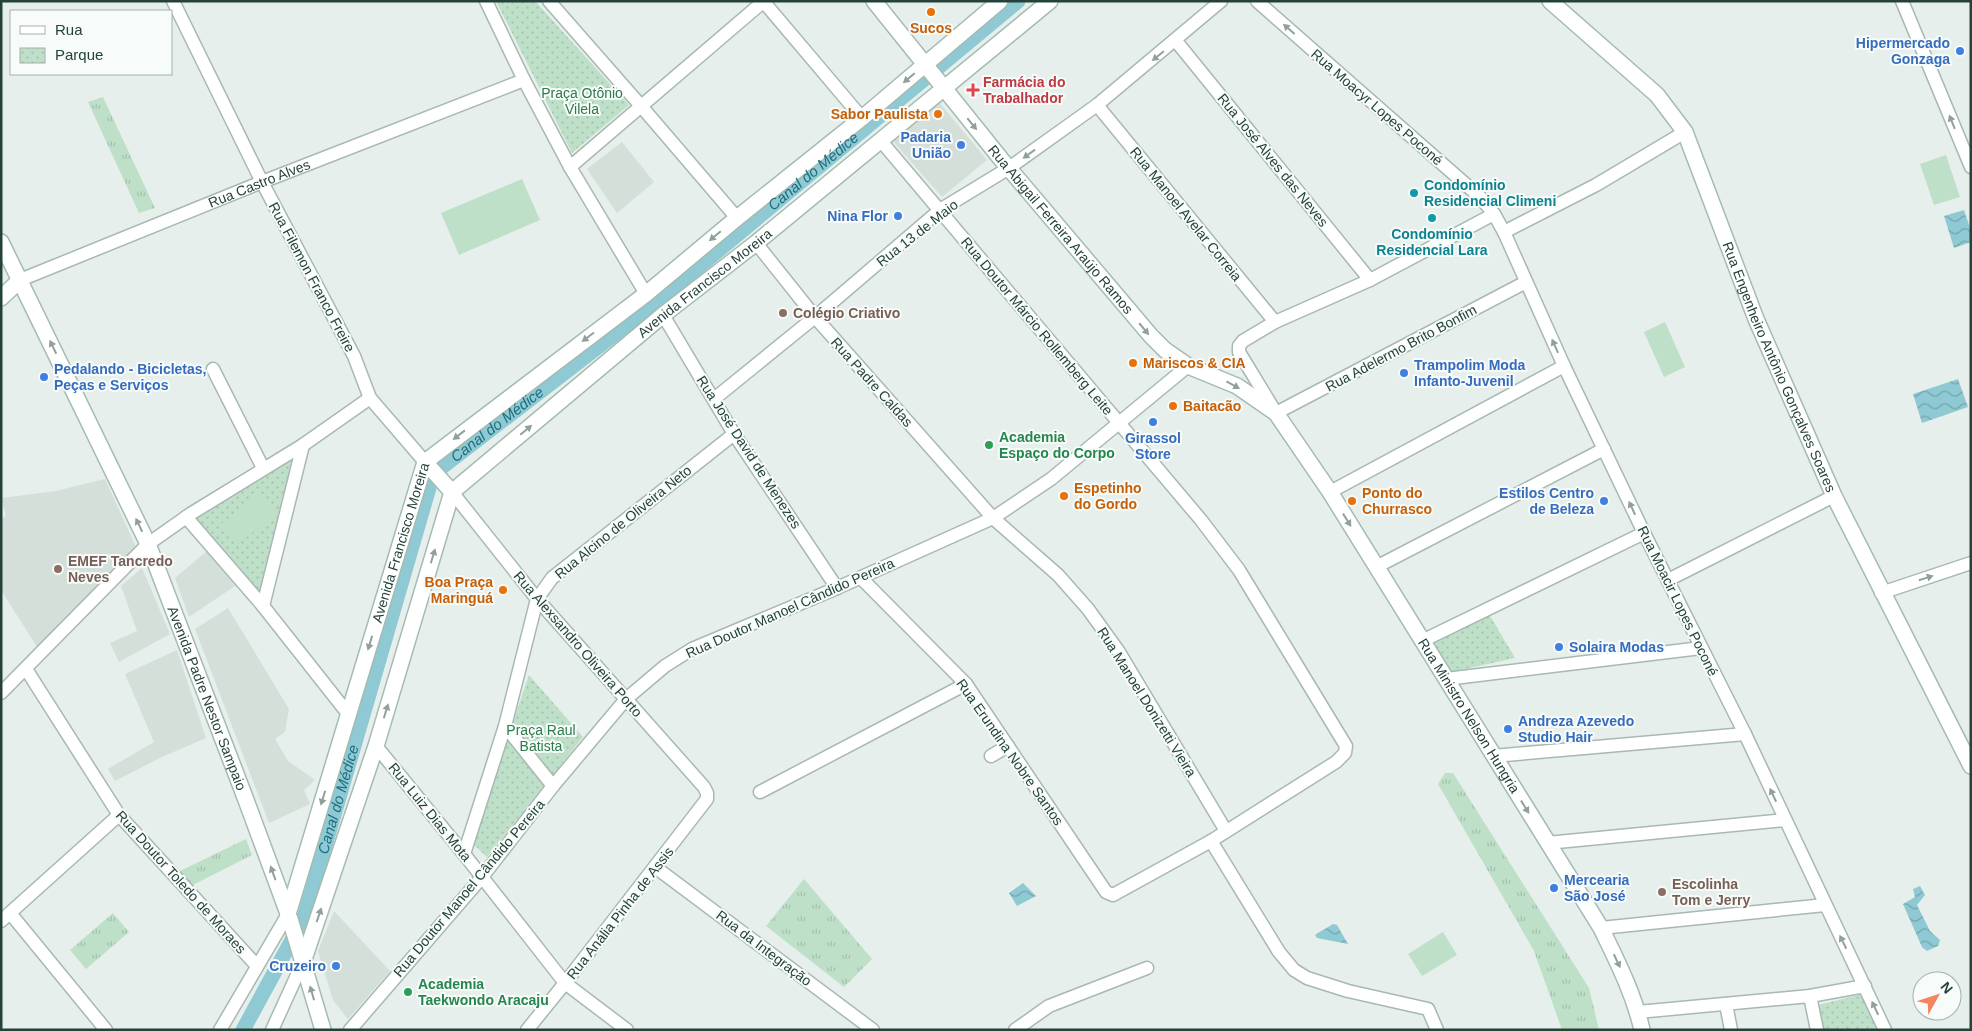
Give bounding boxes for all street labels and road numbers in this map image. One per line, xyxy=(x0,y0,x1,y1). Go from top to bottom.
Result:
street label: Rua Moacyr Lopes Poconé xyxy=(1308,46,1446,169)
street label: Rua José Alves das Neves xyxy=(1214,90,1332,230)
street label: Rua Abigail Ferreira Araújo Ramos xyxy=(985,142,1137,317)
street label: Rua Manoel Avelar Correia xyxy=(1127,144,1245,284)
street label: Rua Castro Alves xyxy=(206,156,312,211)
street label: Rua 13 de Maio xyxy=(873,196,961,270)
street label: Rua Filemon Franco Freire xyxy=(266,199,358,355)
street label: Avenida Francisco Moreira xyxy=(634,225,775,341)
street label: Rua Doutor Márcio Rollemberg Leite xyxy=(958,234,1116,418)
street label: Rua Engenheiro Antônio Gonçalves Soares xyxy=(1719,239,1839,495)
street label: Rua Adelermo Brito Bonfim xyxy=(1323,301,1479,395)
street label: Rua Padre Caldas xyxy=(828,334,916,430)
street label: Rua José David de Menezes xyxy=(694,373,804,531)
street label: Avenida Francisco Moreira xyxy=(369,461,432,625)
street label: Rua Alcino de Oliveira Neto xyxy=(551,462,695,582)
street label: Rua Moacir Lopes Poconé xyxy=(1635,523,1721,679)
street label: Rua Doutor Manoel Cândido Pereira xyxy=(683,555,897,661)
street label: Rua Alexsandro Oliveira Porto xyxy=(510,568,646,720)
street label: Avenida Padre Nestor Sampaio xyxy=(165,604,250,793)
street label: Rua Manoel Donizetti Vieira xyxy=(1094,624,1200,780)
street label: Rua Ministro Nelson Hungria xyxy=(1415,635,1523,796)
street label: Rua Erundina Nobre Santos xyxy=(953,676,1067,828)
street label: Rua Luiz Dias Mota xyxy=(385,759,475,865)
street label: Rua Doutor Manoel Cândido Pereira xyxy=(390,796,548,980)
street label: Rua Doutor Toledo de Moraes xyxy=(113,807,249,957)
street label: Rua Anália Pinha de Assis xyxy=(563,844,677,982)
street label: Rua da Integração xyxy=(713,907,815,989)

